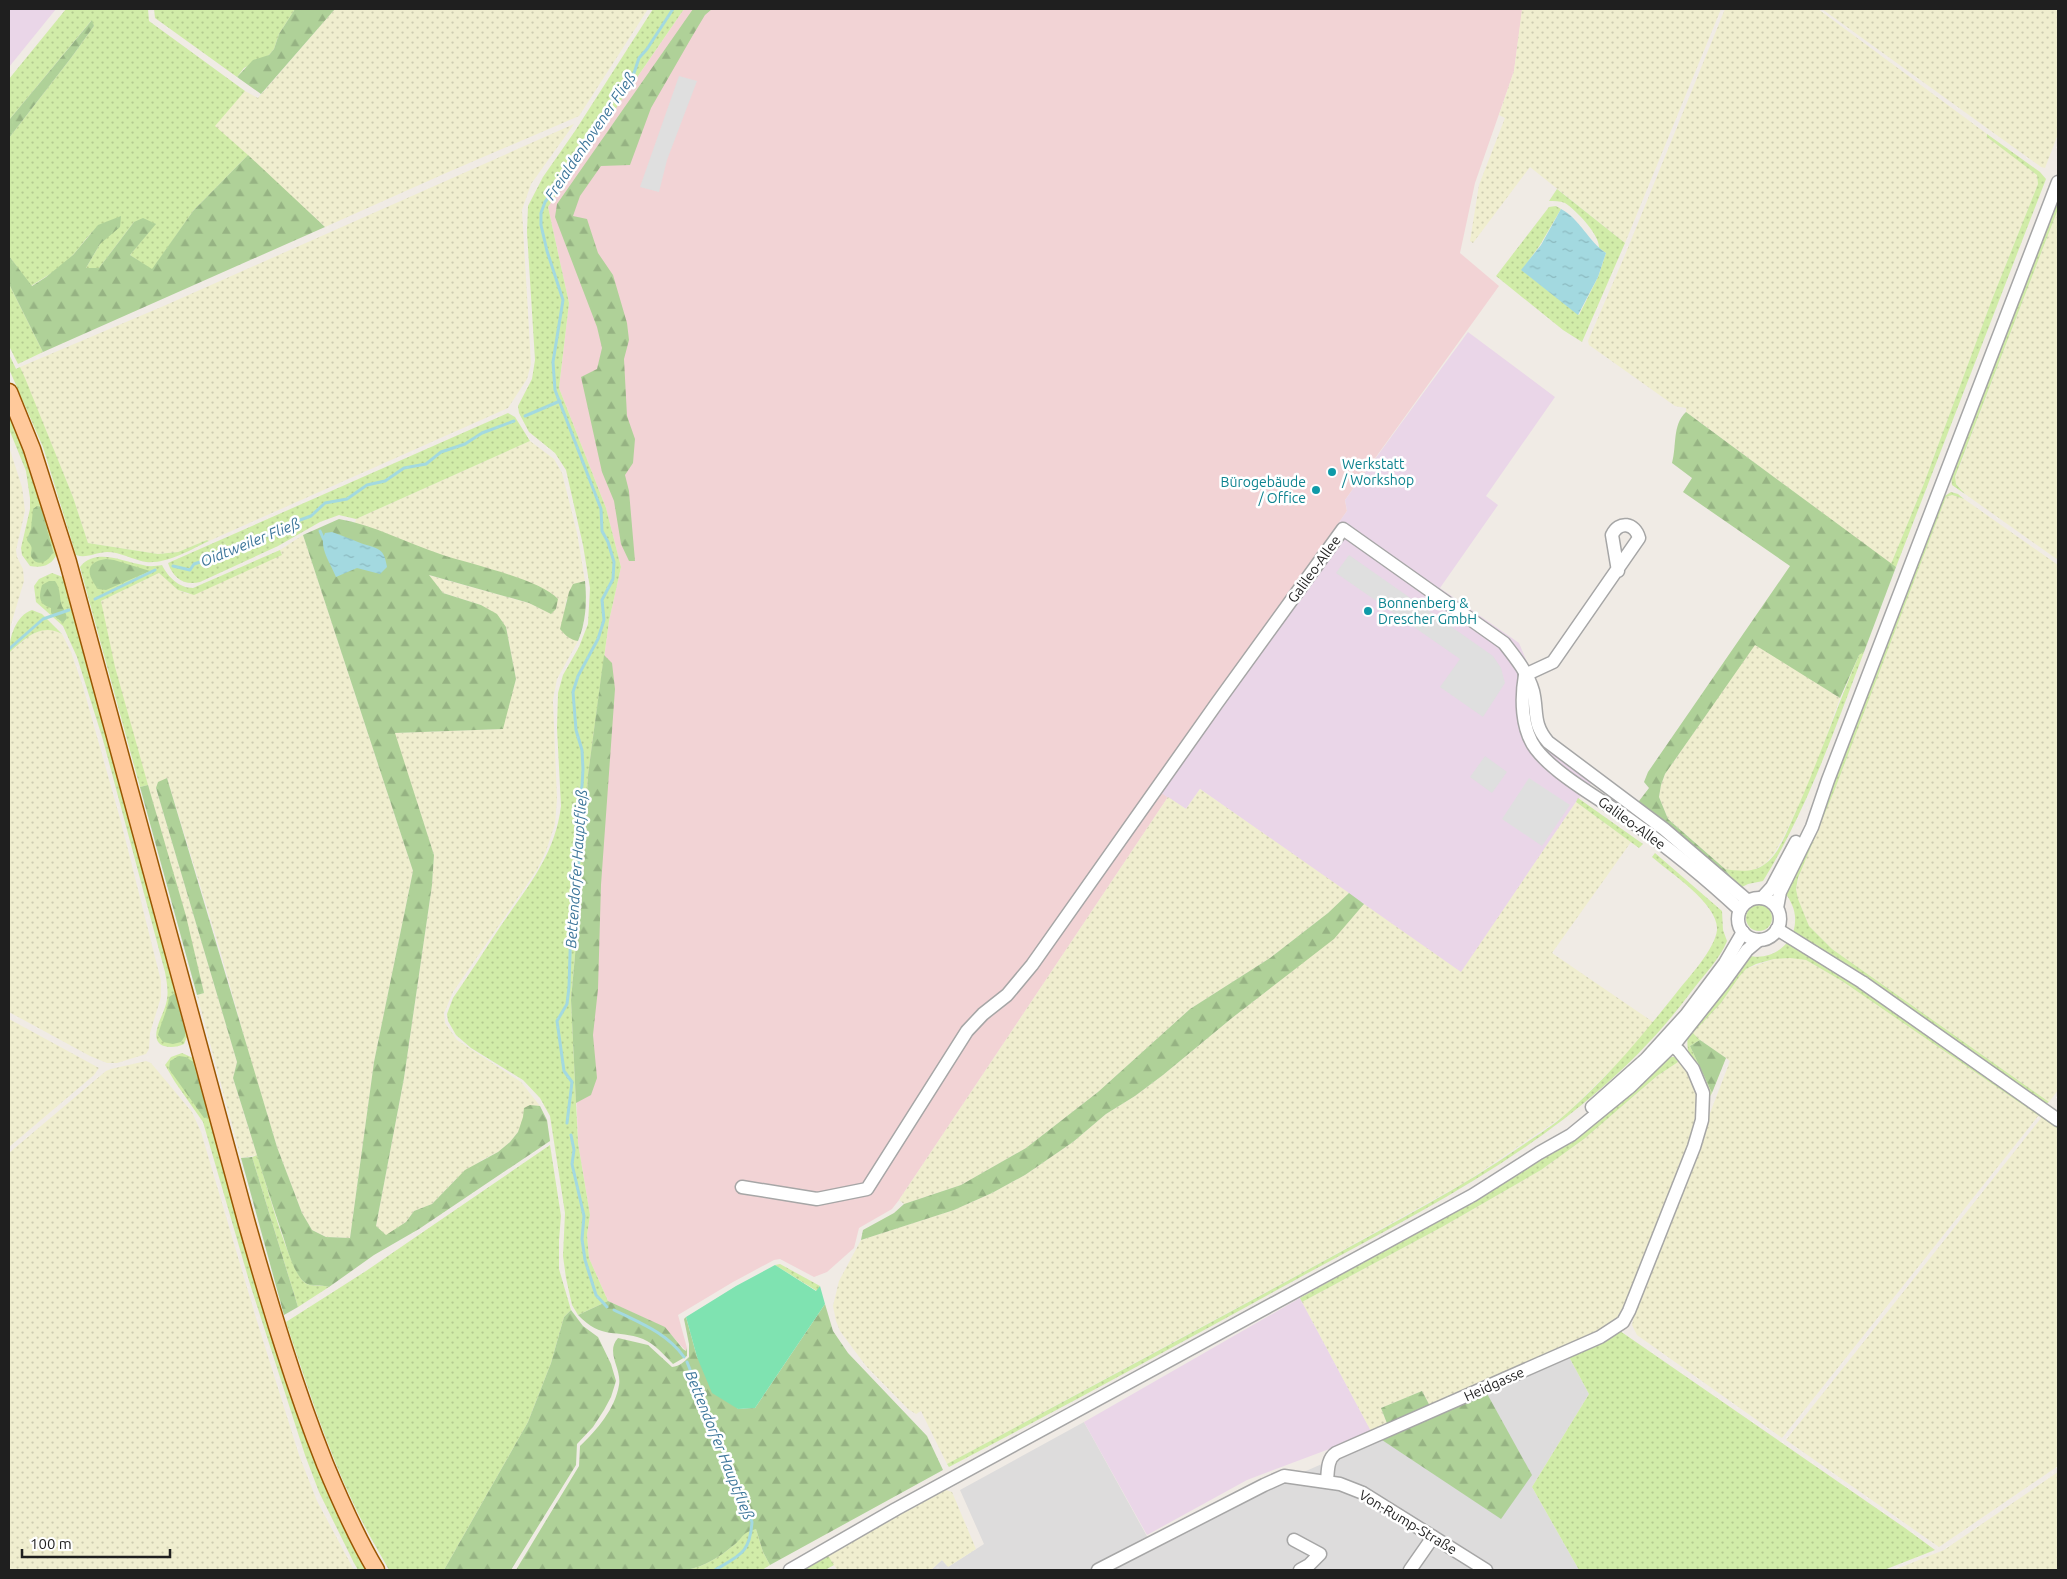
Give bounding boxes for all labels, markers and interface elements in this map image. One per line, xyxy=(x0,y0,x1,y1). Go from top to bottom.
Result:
water label: Freialdenhovener Fließ xyxy=(541,69,639,203)
place label: Werkstatt / Workshop xyxy=(1341,456,1414,488)
marker: Werkstatt / Workshop xyxy=(1326,466,1338,478)
place label: Bürogebäude / Office xyxy=(1221,474,1306,506)
marker: Bürogebäude / Office xyxy=(1310,484,1322,496)
water label: Oidtweiler Fließ xyxy=(198,514,302,570)
street label: Galileo-Allee xyxy=(1284,532,1344,606)
place label: Bonnenberg & Drescher GmbH xyxy=(1378,595,1477,627)
marker: Bonnenberg & Drescher GmbH xyxy=(1362,605,1374,617)
water label: Bettendorfer Hauptfließ xyxy=(562,789,590,949)
street label: Galileo-Allee xyxy=(1595,793,1669,853)
street label: Heidgasse xyxy=(1461,1364,1527,1404)
water label: Bettendorfer Hauptfließ xyxy=(682,1368,758,1522)
street label: Von-Rump-Straße xyxy=(1356,1487,1460,1557)
scale bar xyxy=(22,1526,170,1558)
text: 100 m xyxy=(30,1535,72,1552)

